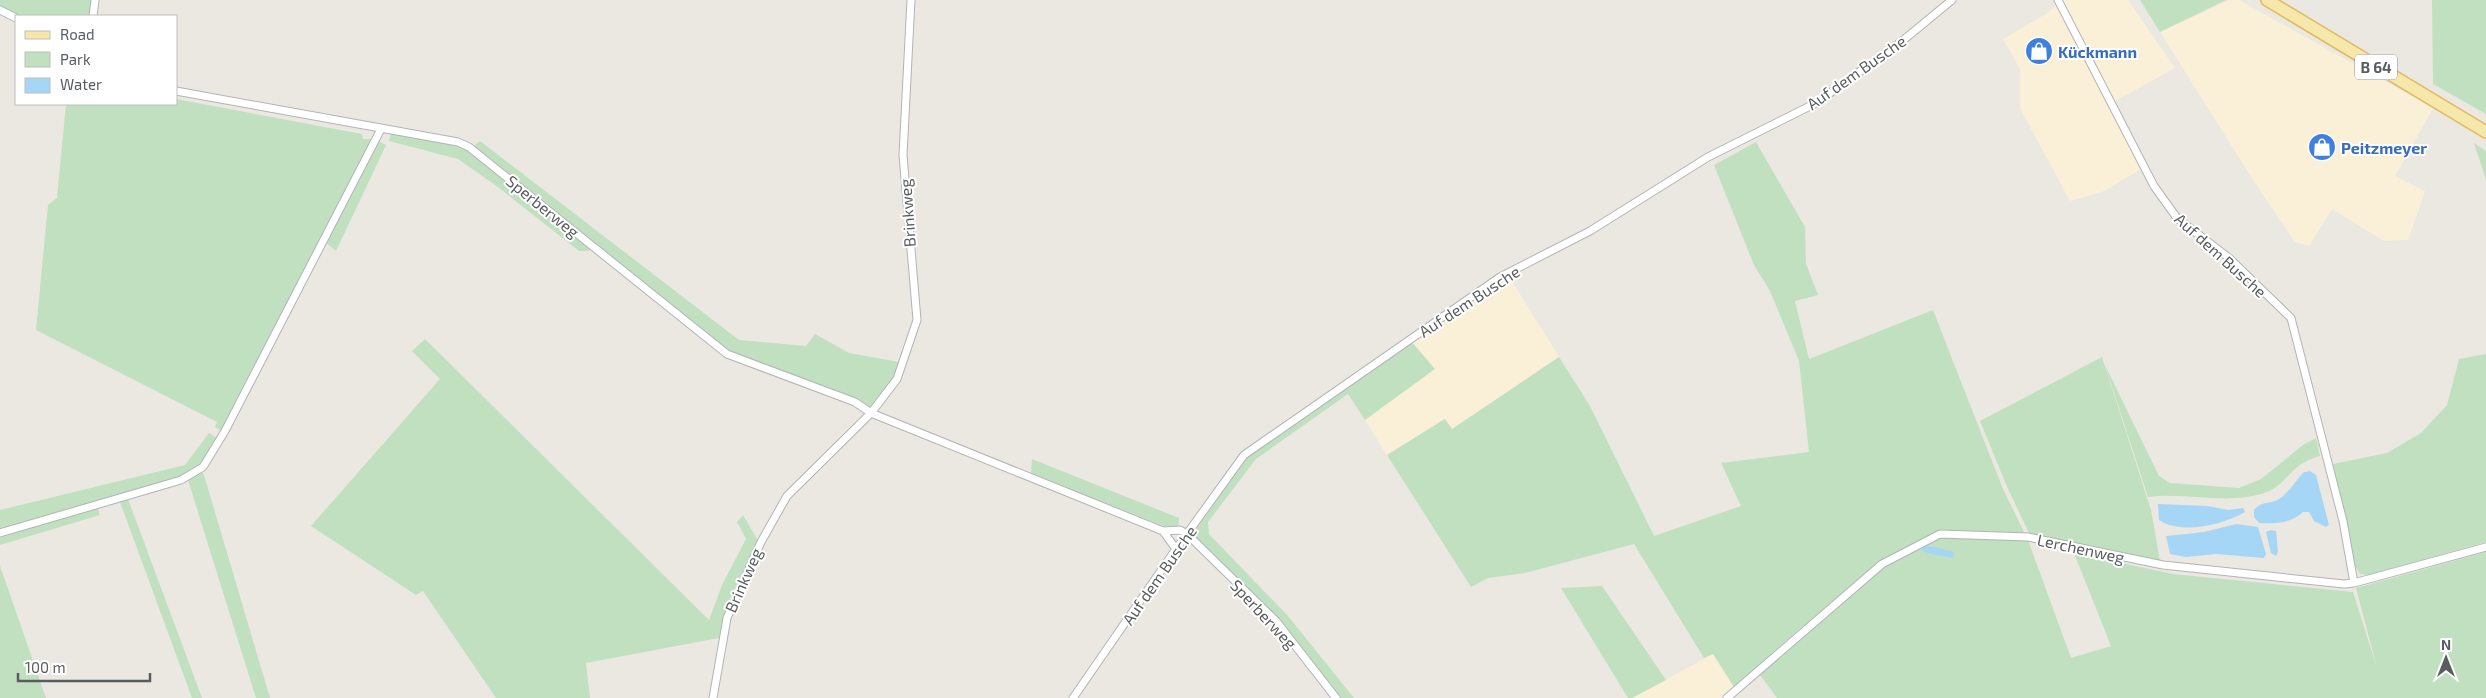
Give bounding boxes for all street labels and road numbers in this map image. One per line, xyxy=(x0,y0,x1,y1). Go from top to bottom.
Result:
street label: Auf dem Busche xyxy=(1803,31,1909,113)
road number: B 64 xyxy=(2355,54,2397,80)
street label: Sperberweg xyxy=(503,171,583,241)
street label: Brinkweg xyxy=(895,178,919,248)
street label: Auf dem Busche xyxy=(2171,209,2271,301)
street label: Auf dem Busche xyxy=(1415,261,1523,341)
street label: Auf dem Busche xyxy=(1118,522,1200,628)
street label: Lerchenweg xyxy=(2036,529,2126,567)
street label: Brinkweg xyxy=(720,545,766,615)
street label: Sperberweg xyxy=(1227,575,1301,653)

